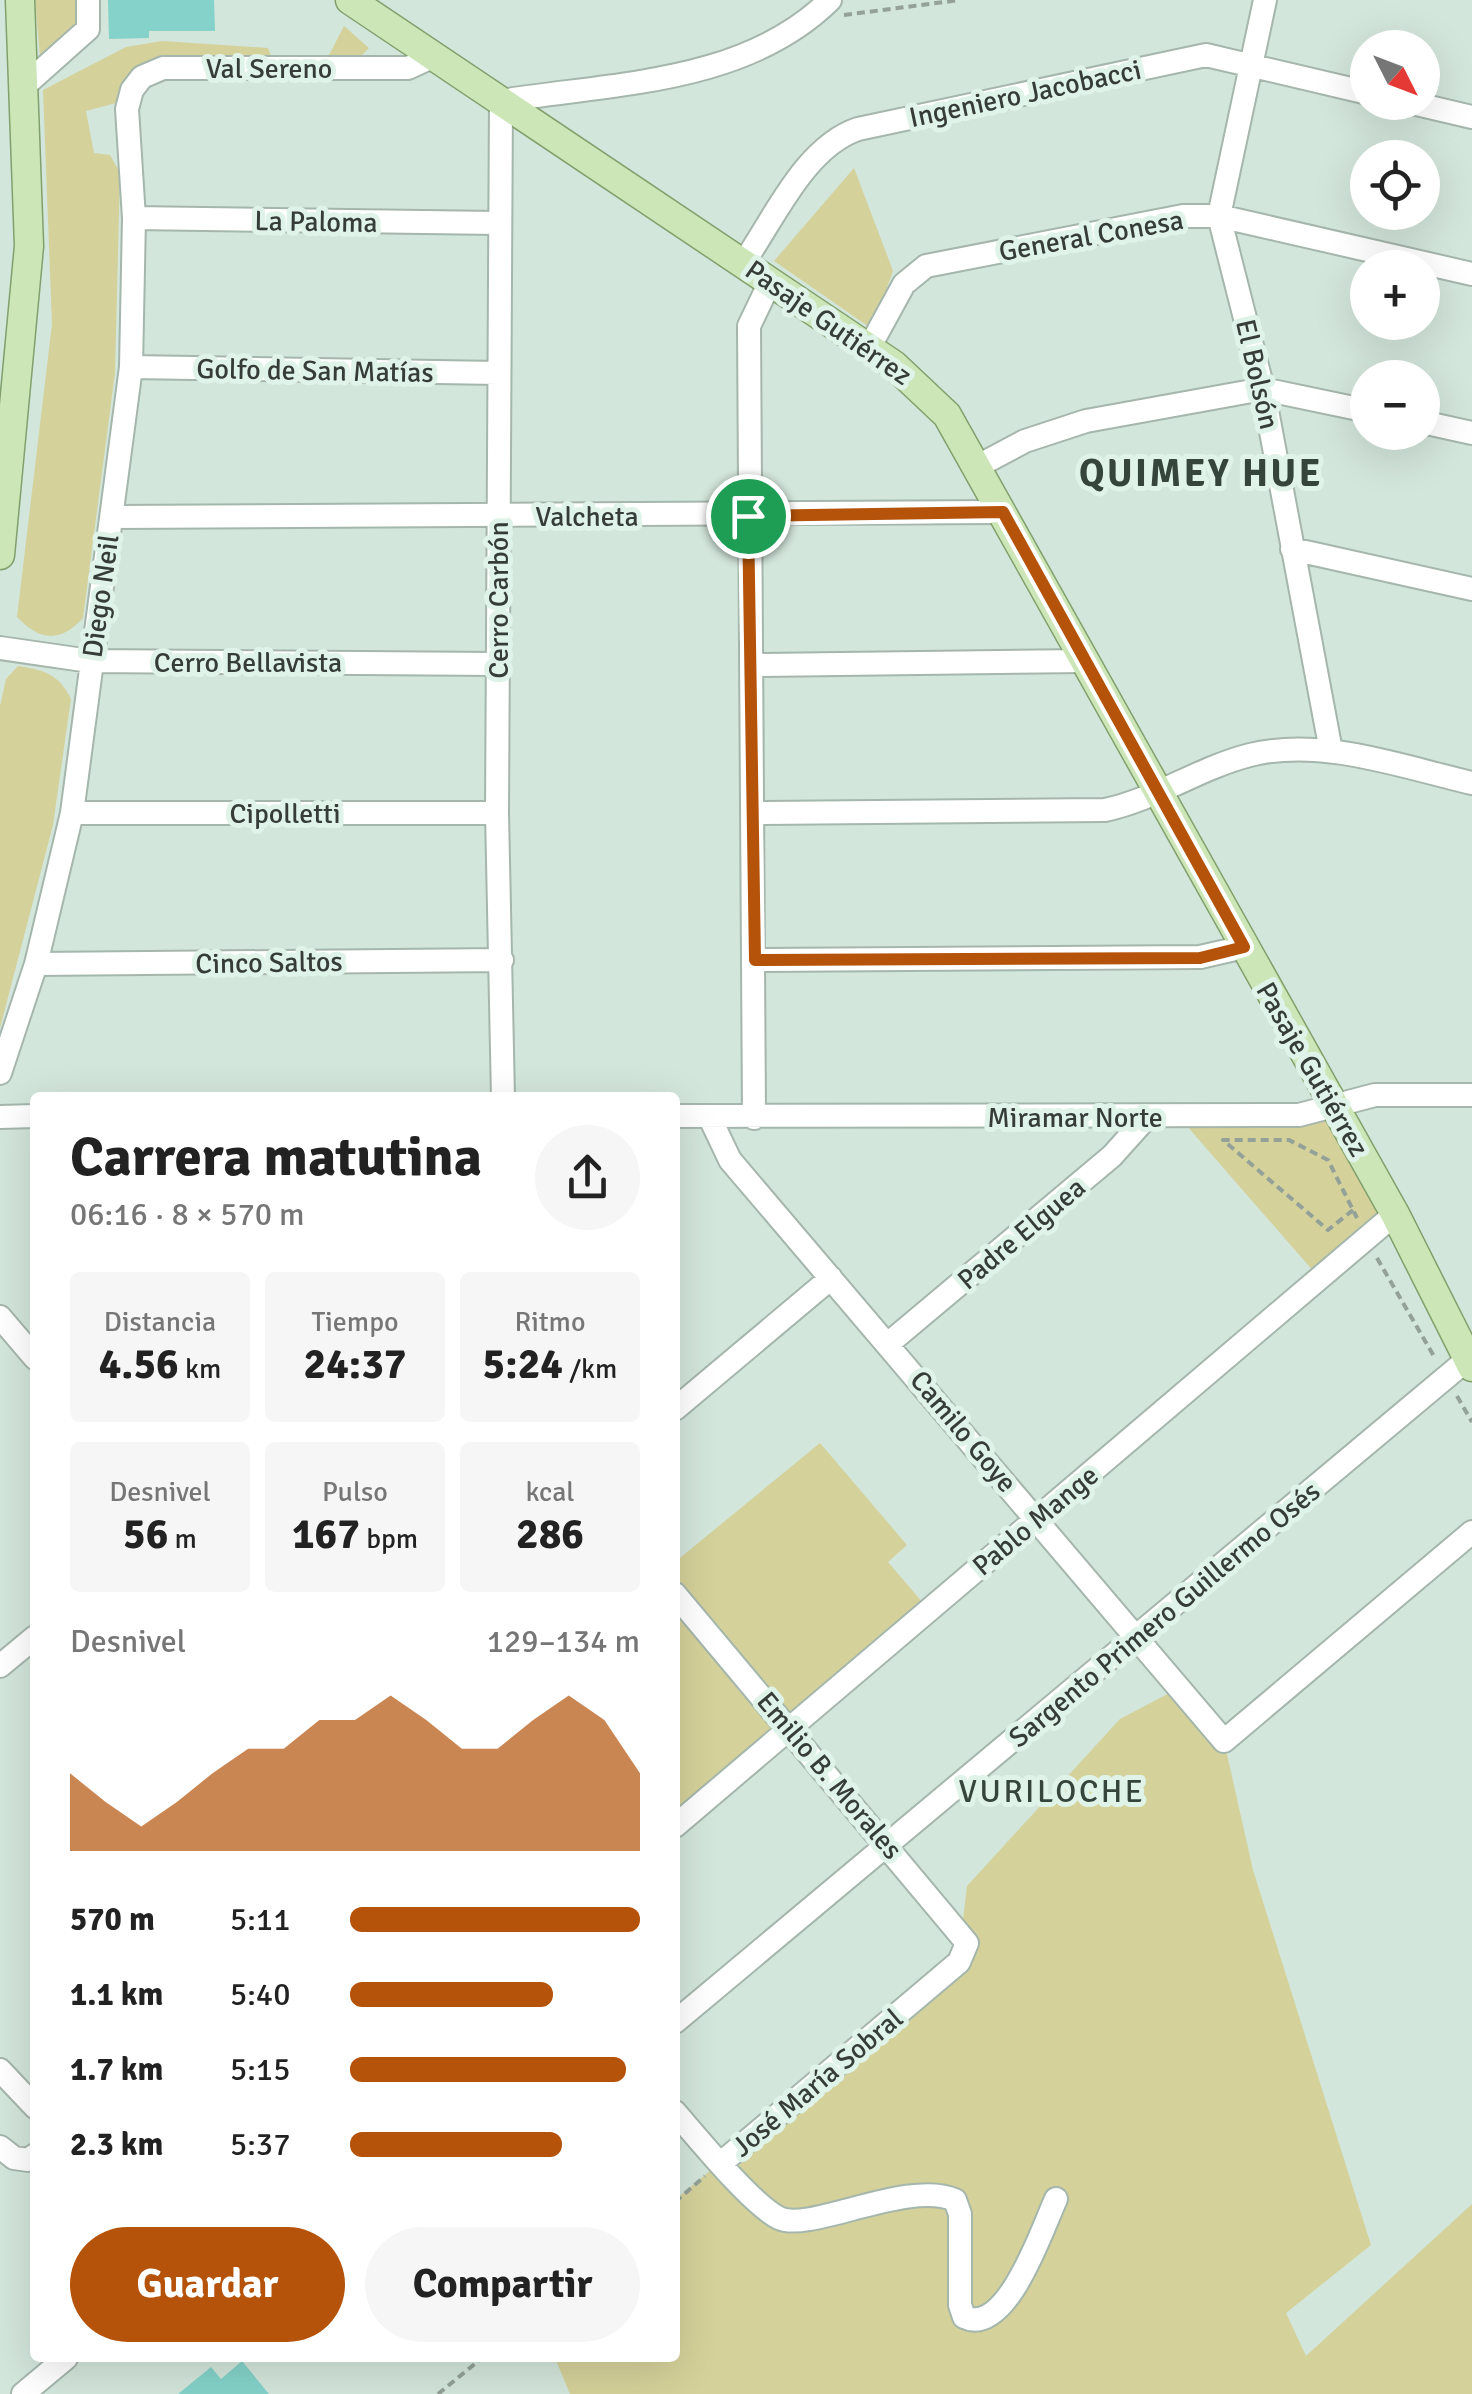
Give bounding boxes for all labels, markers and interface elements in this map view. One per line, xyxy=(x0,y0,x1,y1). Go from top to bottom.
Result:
north arrow xyxy=(1350,30,1440,120)
map controls xyxy=(1350,30,1440,450)
street label: Val Sereno xyxy=(206,52,332,86)
street label: Ingeniero Jacobacci xyxy=(906,53,1144,135)
button: locate xyxy=(1350,140,1440,230)
street label: General Conesa xyxy=(996,203,1186,269)
street label: La Paloma xyxy=(254,204,378,240)
button: + xyxy=(1350,250,1440,340)
street label: Pasaje Gutiérrez xyxy=(739,253,918,393)
street label: El Bolsón xyxy=(1228,316,1286,433)
street label: Golfo de San Matías xyxy=(196,352,434,390)
button: − xyxy=(1350,360,1440,450)
district label: QUIMEY HUE xyxy=(1079,450,1323,497)
pin xyxy=(706,474,791,559)
icon: arrive xyxy=(721,489,776,544)
street label: Valcheta xyxy=(535,500,639,534)
street label: Cerro Carbón xyxy=(482,521,516,679)
street label: Diego Neil xyxy=(76,532,126,660)
street label: Cerro Bellavista xyxy=(154,646,342,680)
street label: Cipolletti xyxy=(229,797,341,831)
street label: Cinco Saltos xyxy=(195,945,343,981)
street label: Pasaje Gutiérrez xyxy=(1249,976,1376,1163)
street label: Miramar Norte xyxy=(987,1101,1163,1135)
text: Carrera matutina xyxy=(70,1123,482,1191)
button: share xyxy=(535,1125,640,1230)
street label: Padre Elguea xyxy=(951,1171,1092,1297)
text: 06:16 · 8 × 570 m xyxy=(70,1195,305,1234)
text: Distancia xyxy=(104,1305,216,1339)
text: Tiempo xyxy=(311,1305,399,1339)
text: Ritmo xyxy=(515,1305,585,1339)
text: 4.56 xyxy=(99,1339,179,1390)
text: 24:37 xyxy=(303,1339,407,1390)
text: 5:24 xyxy=(483,1339,563,1390)
text: km xyxy=(179,1352,221,1386)
text: /km xyxy=(563,1352,617,1386)
street label: Camilo Goye xyxy=(903,1364,1024,1499)
street label: Pablo Mange xyxy=(966,1458,1105,1583)
text: Desnivel xyxy=(109,1475,211,1509)
text: Pulso xyxy=(322,1475,388,1509)
text: kcal xyxy=(525,1475,575,1509)
street label: Sargento Primero Guillermo Osés xyxy=(1002,1475,1327,1755)
text: 56 xyxy=(123,1509,168,1560)
text: 167 xyxy=(292,1509,360,1560)
text: 286 xyxy=(516,1509,584,1560)
text: m xyxy=(168,1522,197,1556)
text: bpm xyxy=(360,1522,418,1556)
text: Desnivel xyxy=(70,1622,186,1661)
text: 129–134 m xyxy=(487,1622,640,1661)
street label: Emilio B. Morales xyxy=(749,1685,909,1866)
district label: VURILOCHE xyxy=(959,1772,1145,1811)
text: 570 m xyxy=(70,1900,155,1939)
text: 5:11 xyxy=(230,1900,290,1939)
text: 1.1 km xyxy=(70,1975,163,2014)
text: 5:40 xyxy=(230,1975,290,2014)
street label: José María Sobral xyxy=(725,2001,910,2164)
text: 1.7 km xyxy=(70,2050,163,2089)
text: 5:15 xyxy=(230,2050,290,2089)
text: 2.3 km xyxy=(70,2125,163,2164)
text: 5:37 xyxy=(230,2125,290,2164)
button: Guardar xyxy=(70,2227,345,2342)
button: Compartir xyxy=(365,2227,640,2342)

